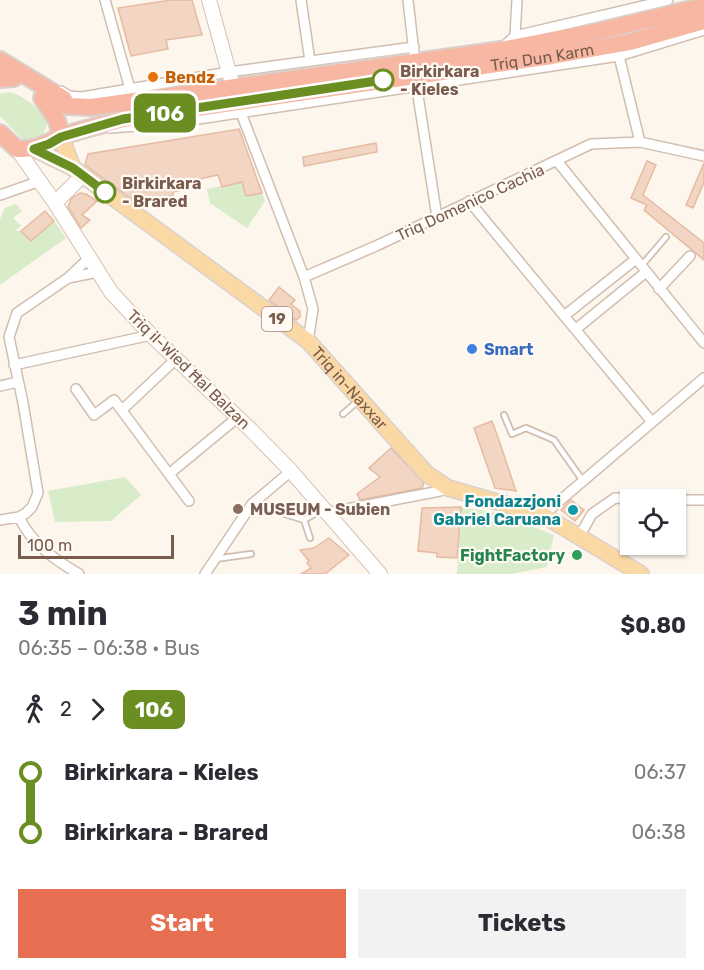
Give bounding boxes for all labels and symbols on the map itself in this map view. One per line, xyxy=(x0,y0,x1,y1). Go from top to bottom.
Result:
street label: Triq Dun Karm xyxy=(489,40,596,75)
place label: Birkirkara - Kieles xyxy=(400,62,480,99)
place label: Bendz xyxy=(165,68,215,87)
marker: Birkirkara - Kieles xyxy=(372,69,394,91)
marker: Bendz xyxy=(146,70,160,84)
line badge: 106 xyxy=(130,94,200,132)
street label: Triq Domenico Cachia xyxy=(393,160,547,245)
place label: Birkirkara - Brared xyxy=(122,174,202,211)
marker: Birkirkara - Brared xyxy=(94,181,116,203)
street label: Triq il-Wied Ħal Balzan xyxy=(123,306,254,433)
road number: 19 xyxy=(262,307,292,331)
place label: Smart xyxy=(484,340,534,359)
marker: Smart xyxy=(465,342,479,356)
street label: Triq in-Naxxar xyxy=(308,343,391,433)
place label: Fondazzjoni Gabriel Caruana xyxy=(433,492,561,529)
place label: MUSEUM - Subien xyxy=(250,500,390,519)
marker: MUSEUM - Subien xyxy=(231,502,245,516)
marker: Fondazzjoni Gabriel Caruana xyxy=(566,503,580,517)
scale bar xyxy=(18,532,174,560)
place label: FightFactory xyxy=(460,546,565,565)
marker: FightFactory xyxy=(570,548,584,562)

